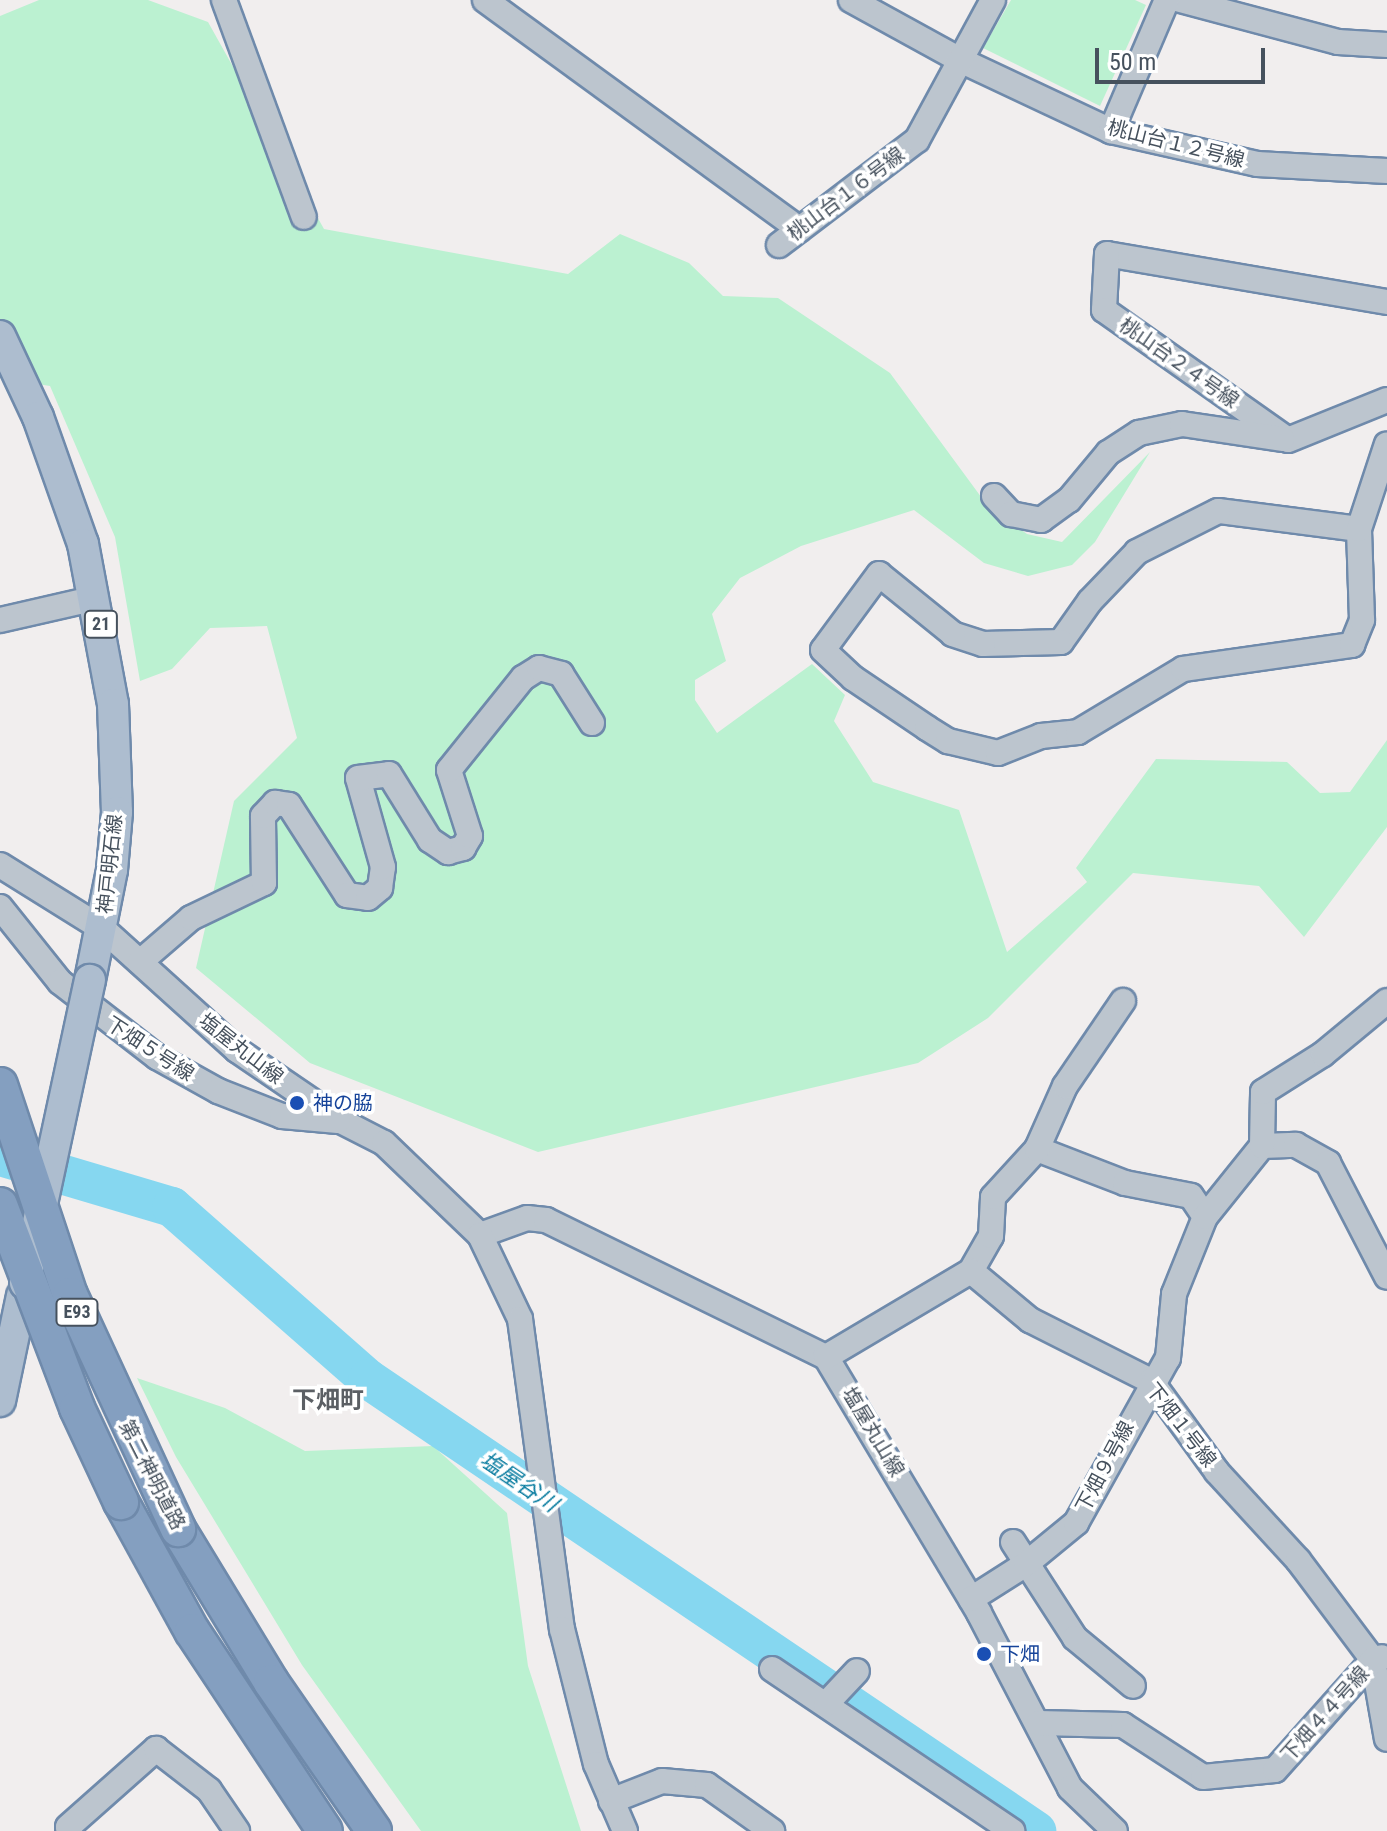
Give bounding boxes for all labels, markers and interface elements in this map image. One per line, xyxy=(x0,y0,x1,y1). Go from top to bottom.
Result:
scale bar xyxy=(1099,32,1269,82)
text: 50 m xyxy=(1109,48,1156,76)
street label: 桃山台１２号線 xyxy=(1105,115,1247,173)
street label: 桃山台１６号線 xyxy=(783,142,909,246)
street label: 桃山台２４号線 xyxy=(1115,313,1243,413)
road number: 21 xyxy=(83,610,119,638)
street label: 神戸明石線 xyxy=(93,813,127,915)
street label: 塩屋丸山線 xyxy=(194,1009,288,1089)
street label: 下畑５号線 xyxy=(102,1012,198,1086)
place label: 神の脇 xyxy=(313,1091,373,1115)
marker: 神の脇 xyxy=(288,1094,306,1112)
road number: E93 xyxy=(55,1298,99,1326)
street label: 下畑１号線 xyxy=(1141,1378,1221,1472)
street label: 塩屋丸山線 xyxy=(837,1383,909,1481)
district label: 下畑町 xyxy=(292,1387,364,1415)
street label: 第二神明道路 xyxy=(114,1416,190,1534)
street label: 下畑９号線 xyxy=(1071,1417,1139,1517)
water label: 塩屋谷川 xyxy=(475,1446,563,1518)
place label: 下畑 xyxy=(1000,1642,1040,1666)
marker: 下畑 xyxy=(975,1645,993,1663)
street label: 下畑４４号線 xyxy=(1276,1661,1374,1767)

